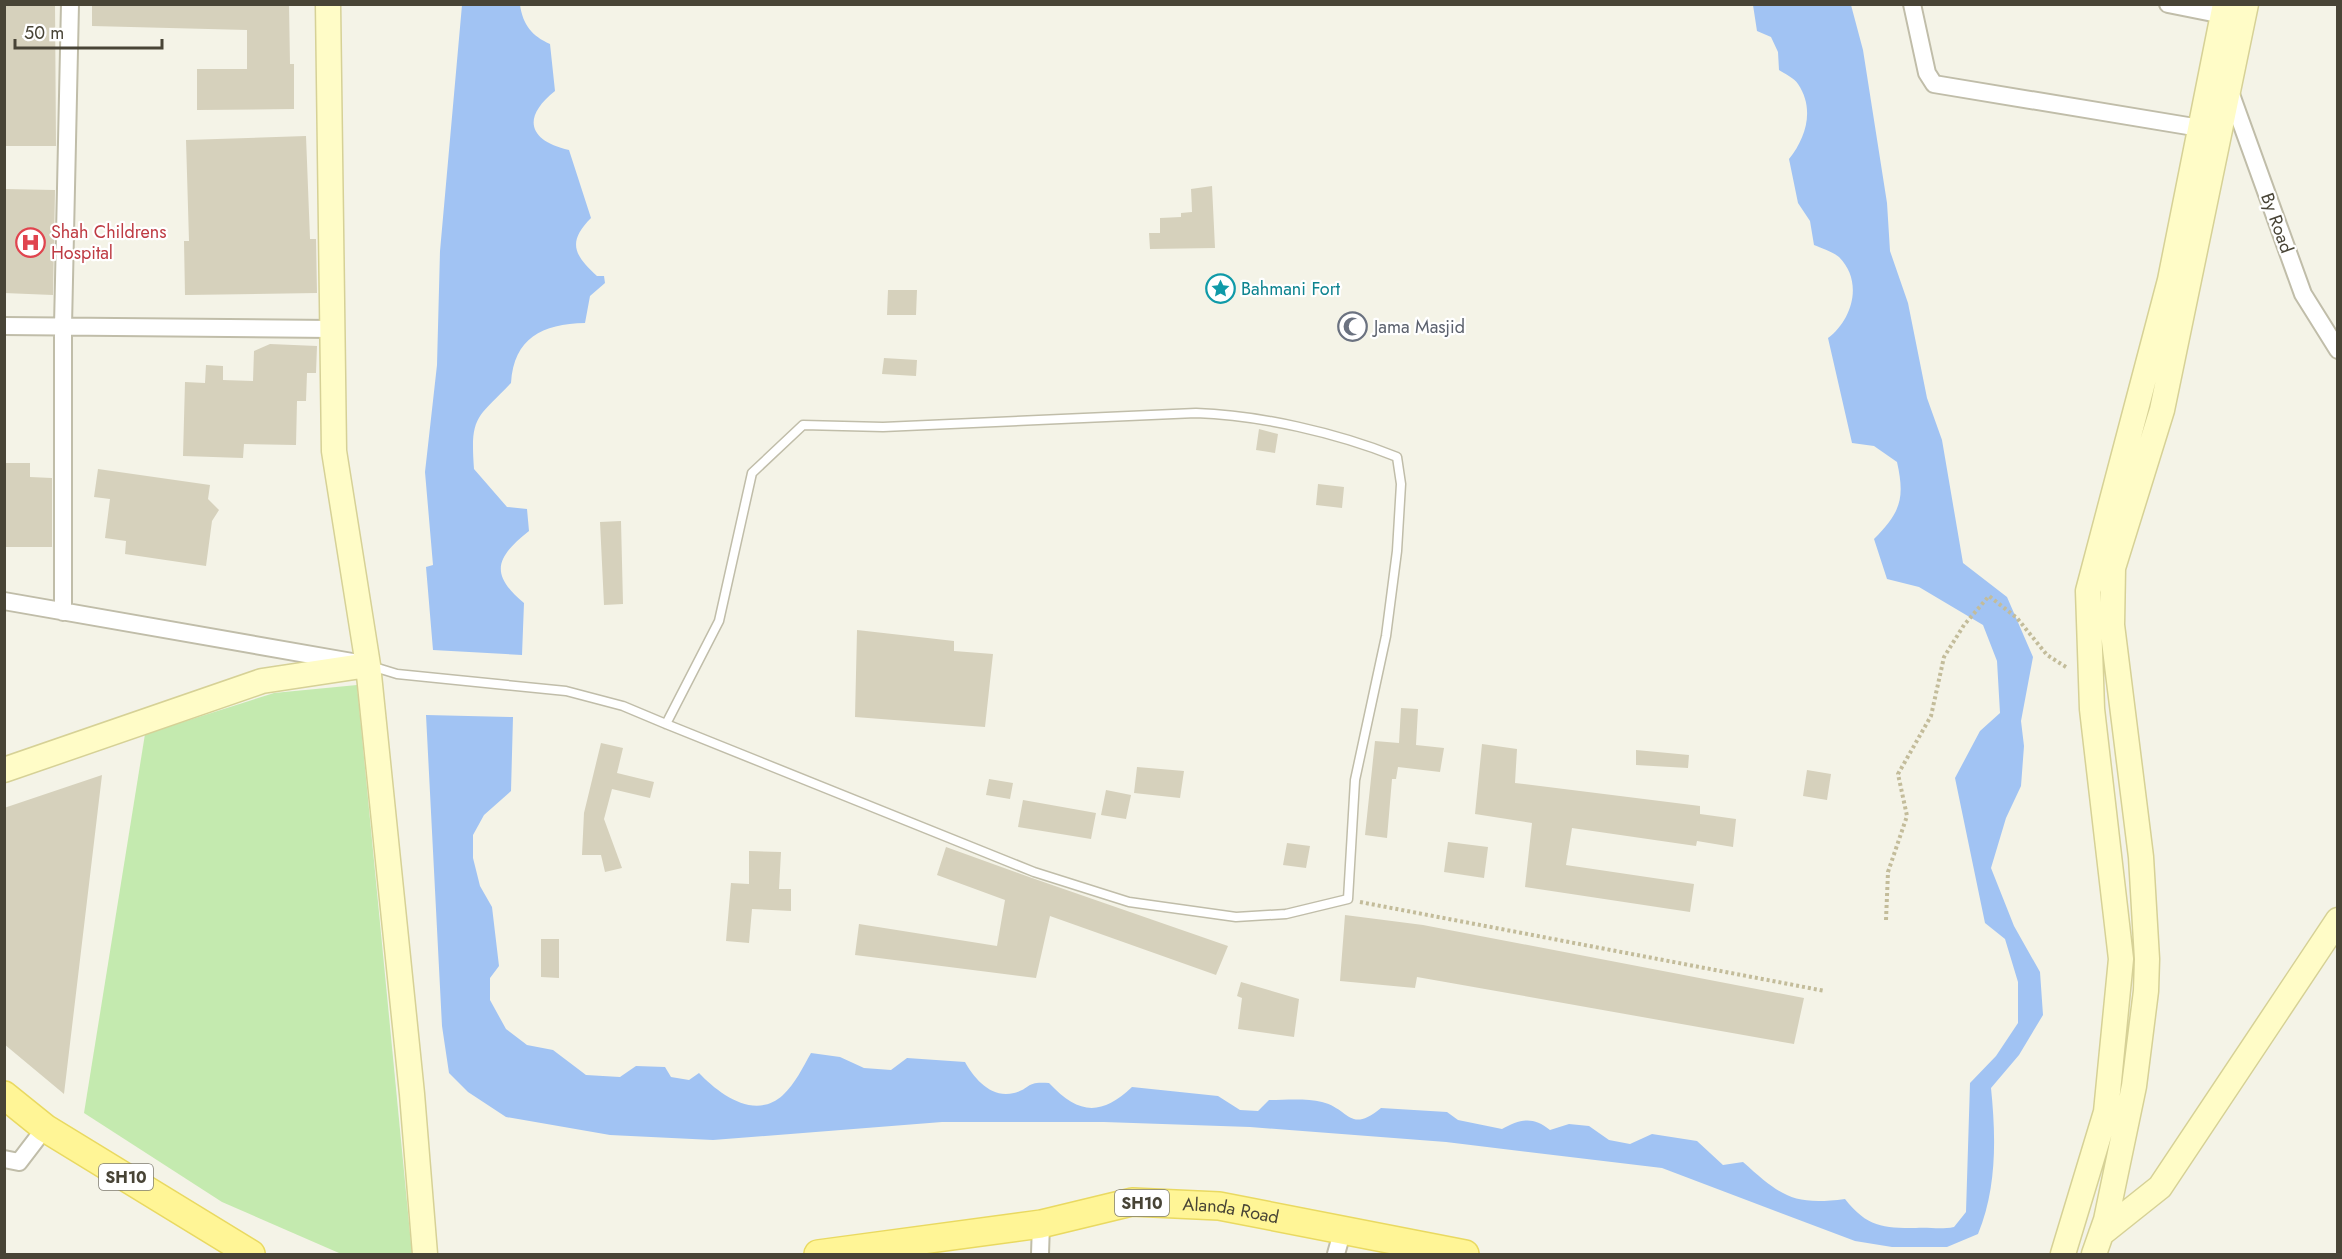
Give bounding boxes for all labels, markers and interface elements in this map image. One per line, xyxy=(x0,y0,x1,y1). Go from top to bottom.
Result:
scale bar xyxy=(15,12,162,50)
text: 50 m xyxy=(24,20,64,46)
street label: By Road xyxy=(2254,189,2300,257)
place label: Shah Childrens Hospital xyxy=(51,219,167,266)
hospital icon: Shah Childrens Hospital xyxy=(14,226,46,258)
place icon: Bahmani Fort xyxy=(1204,273,1236,305)
place label: Bahmani Fort xyxy=(1241,276,1341,302)
mosque icon: Jama Masjid xyxy=(1337,311,1369,343)
place label: Jama Masjid xyxy=(1372,314,1465,340)
road number: SH10 xyxy=(99,1164,153,1190)
road number: SH10 xyxy=(1115,1190,1169,1216)
street label: Alanda Road xyxy=(1182,1191,1281,1230)

